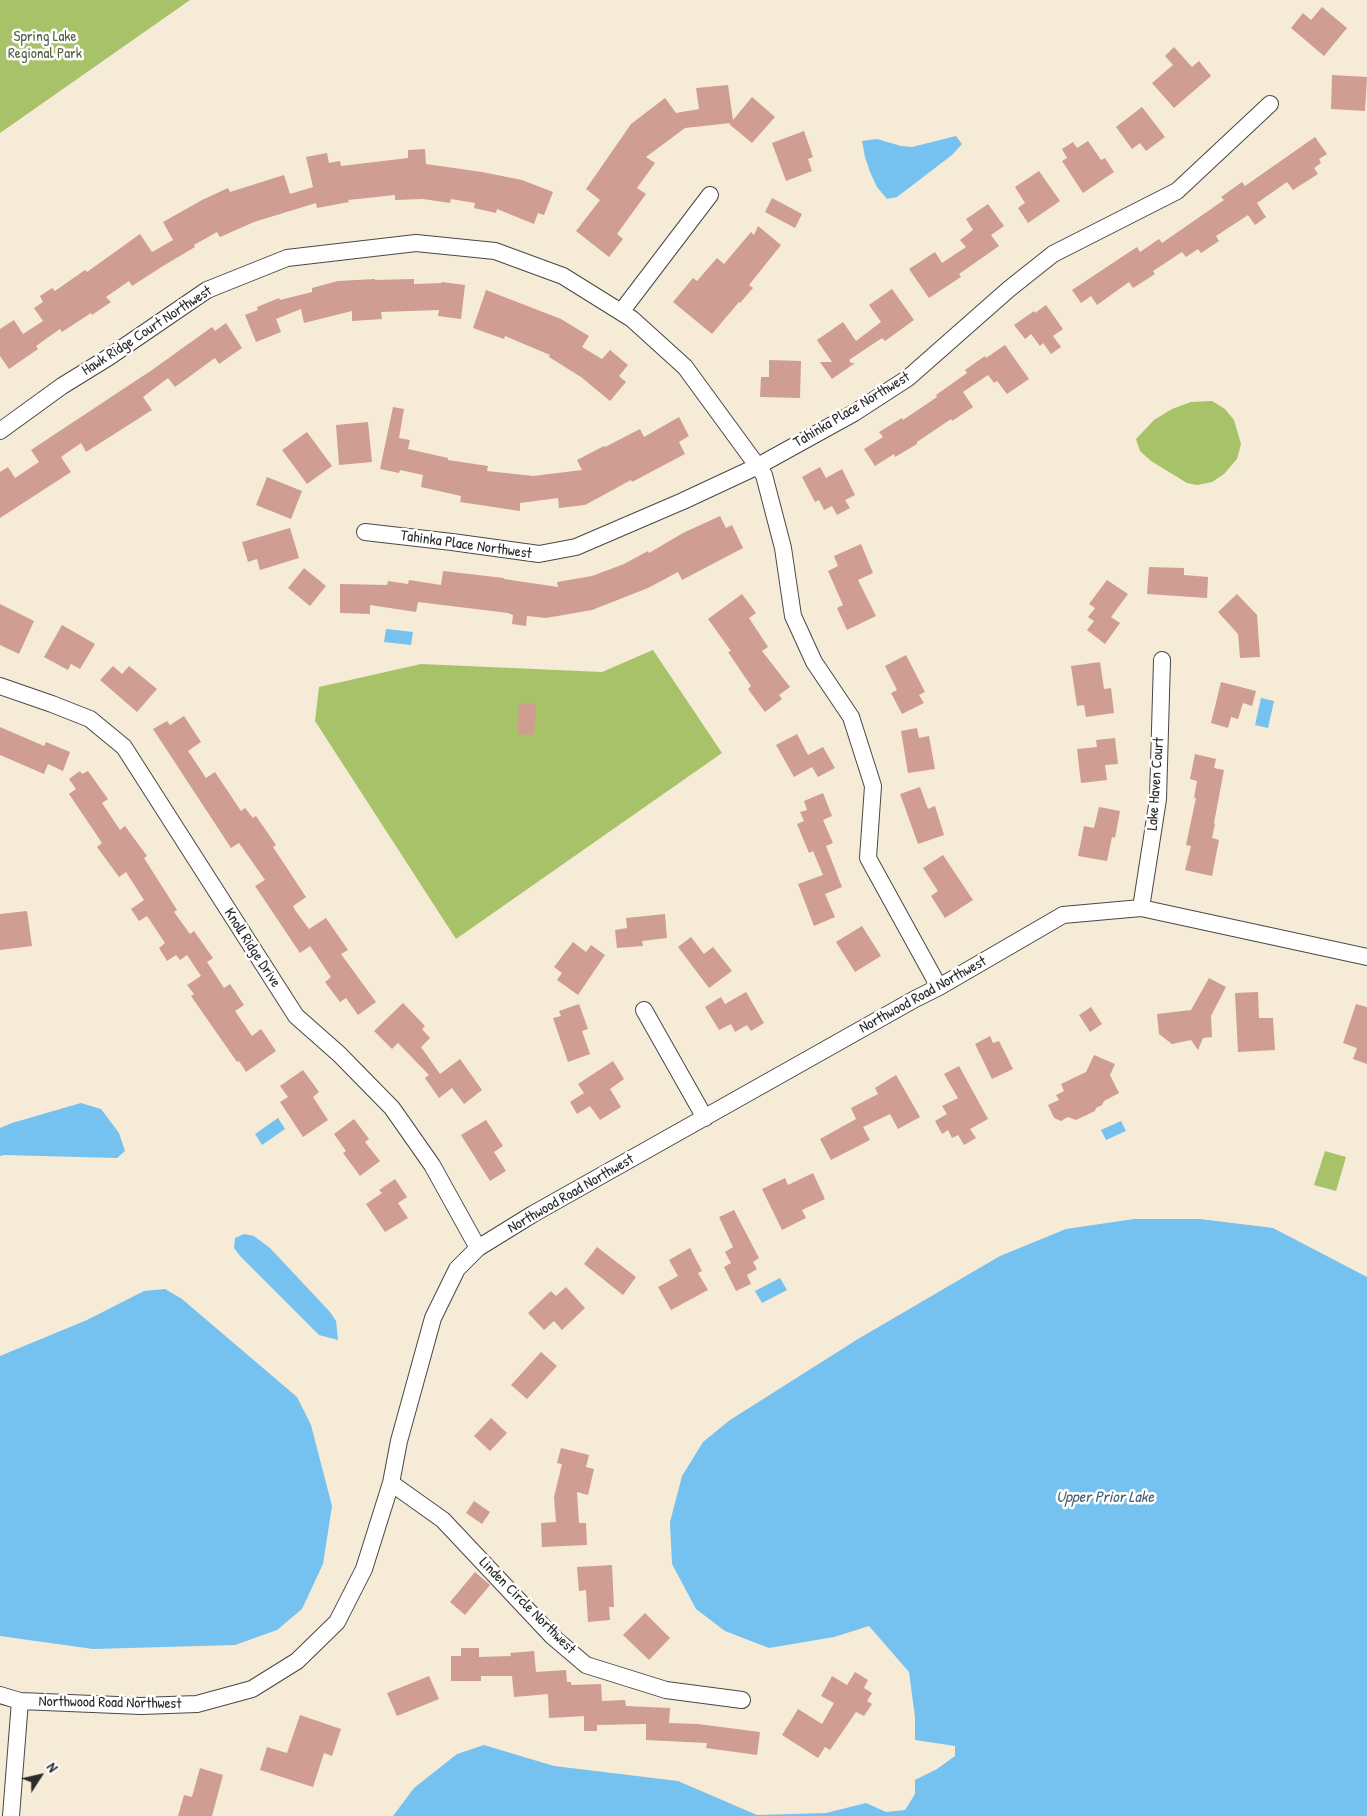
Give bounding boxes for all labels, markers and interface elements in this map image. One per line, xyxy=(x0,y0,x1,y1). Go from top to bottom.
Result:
park label: Spring Lake Regional Park xyxy=(8,28,82,63)
street label: Hawk Ridge Court Northwest xyxy=(79,282,215,380)
street label: Tahinka Place Northwest xyxy=(791,368,913,452)
street label: Tahinka Place Northwest xyxy=(399,527,533,563)
street label: Lake Haven Court xyxy=(1144,737,1168,831)
street label: Knoll Ridge Drive xyxy=(220,905,284,991)
street label: Northwood Road Northwest xyxy=(856,953,990,1037)
street label: Northwood Road Northwest xyxy=(505,1151,637,1237)
water label: Upper Prior Lake xyxy=(1056,1488,1154,1508)
street label: Linden Circle Northwest xyxy=(475,1554,579,1658)
street label: Northwood Road Northwest xyxy=(38,1693,182,1713)
north arrow xyxy=(15,1751,65,1801)
text: N xyxy=(43,1759,63,1776)

